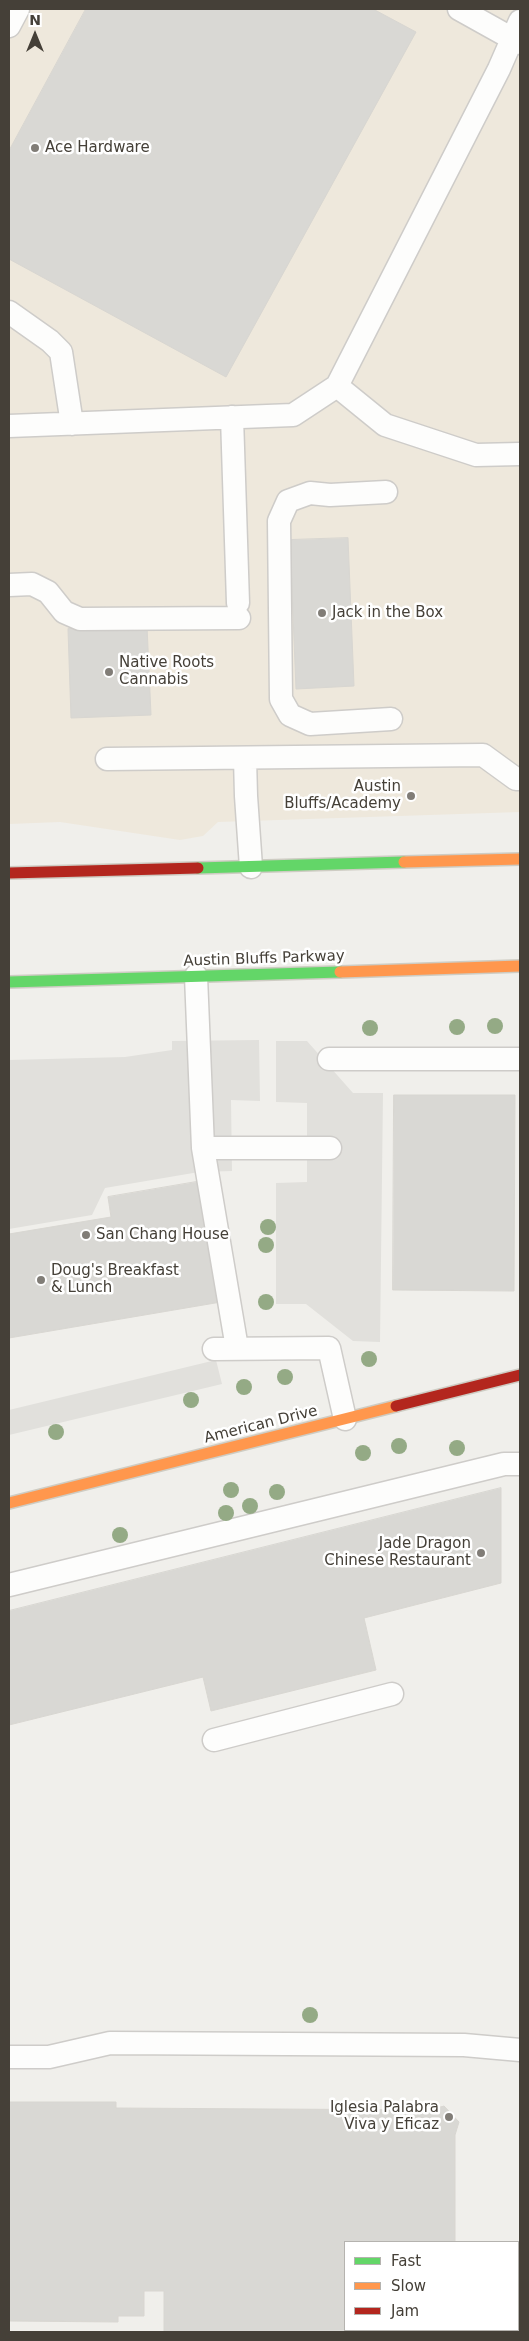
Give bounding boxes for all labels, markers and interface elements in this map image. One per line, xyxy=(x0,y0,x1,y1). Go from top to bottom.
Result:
north arrow xyxy=(10,10,60,60)
text: N xyxy=(29,12,41,28)
place label: Ace Hardware xyxy=(45,139,150,157)
marker: Ace Hardware xyxy=(29,142,41,154)
place label: Jack in the Box xyxy=(332,604,443,622)
marker: Jack in the Box xyxy=(316,607,328,619)
place label: Native Roots Cannabis xyxy=(119,654,214,689)
marker: Native Roots Cannabis xyxy=(103,666,115,678)
place label: Austin Bluffs/Academy xyxy=(284,778,401,813)
marker: Austin Bluffs/Academy xyxy=(405,790,417,802)
street label: Austin Bluffs Parkway xyxy=(183,947,345,971)
place label: San Chang House xyxy=(96,1226,229,1244)
marker: San Chang House xyxy=(80,1229,92,1241)
place label: Doug's Breakfast & Lunch xyxy=(51,1262,179,1297)
marker: Doug's Breakfast & Lunch xyxy=(35,1274,47,1286)
street label: American Drive xyxy=(202,1402,320,1448)
place label: Jade Dragon Chinese Restaurant xyxy=(324,1535,471,1570)
marker: Jade Dragon Chinese Restaurant xyxy=(475,1547,487,1559)
place label: Iglesia Palabra Viva y Eficaz xyxy=(330,2099,439,2134)
marker: Iglesia Palabra Viva y Eficaz xyxy=(443,2111,455,2123)
legend xyxy=(344,2241,519,2331)
text: Fast xyxy=(391,2252,421,2270)
text: Slow xyxy=(391,2277,426,2295)
text: Jam xyxy=(391,2302,419,2320)

